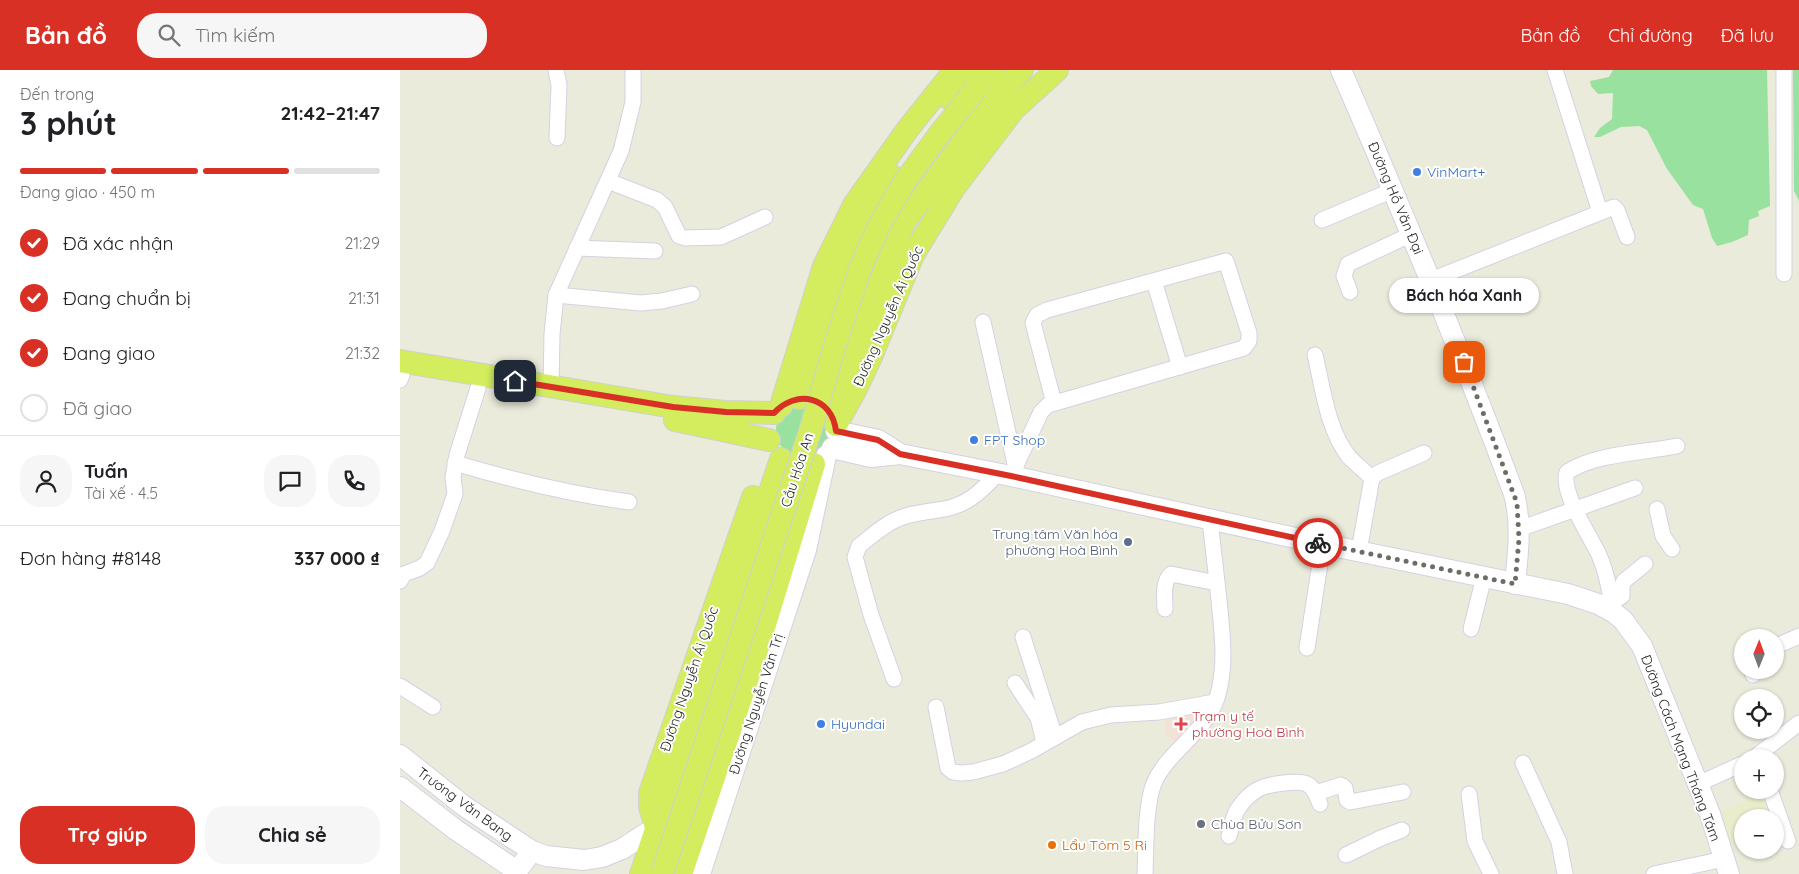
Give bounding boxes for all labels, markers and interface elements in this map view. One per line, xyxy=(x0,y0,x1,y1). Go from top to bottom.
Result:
search box xyxy=(137,13,487,58)
text: Bản đồ xyxy=(25,20,107,50)
icon: search xyxy=(155,21,183,49)
text: Tìm kiếm xyxy=(195,23,275,47)
text: Bản đồ xyxy=(1521,24,1580,47)
text: Chỉ đường xyxy=(1608,24,1693,47)
text: Đã lưu xyxy=(1721,24,1774,47)
text: Đến trong xyxy=(20,84,94,104)
text: 21:42–21:47 xyxy=(280,101,380,125)
text: 3 phút xyxy=(20,103,117,143)
street label: Đường Hồ Văn Đại xyxy=(1364,139,1428,257)
place label: VinMart+ xyxy=(1427,163,1486,181)
marker: VinMart+ xyxy=(1411,166,1423,178)
text: Đang giao · 450 m xyxy=(20,182,155,202)
icon: check xyxy=(20,229,48,257)
text: Đã xác nhận xyxy=(63,231,173,255)
text: 21:29 xyxy=(344,233,380,253)
street label: Đường Nguyễn Ái Quốc xyxy=(849,243,927,389)
callout: Bách hóa Xanh xyxy=(1389,277,1539,312)
icon: check xyxy=(20,284,48,312)
text: Bách hóa Xanh xyxy=(1406,285,1522,305)
text: Đang chuẩn bị xyxy=(63,286,191,310)
text: 21:31 xyxy=(348,288,380,308)
icon: check xyxy=(20,339,48,367)
text: Đang giao xyxy=(63,341,155,365)
pin xyxy=(1443,341,1485,383)
text: 21:32 xyxy=(345,343,380,363)
icon: bag xyxy=(1450,348,1478,376)
pin xyxy=(494,360,536,402)
icon: home xyxy=(501,367,529,395)
text: Đã giao xyxy=(63,396,132,420)
street label: Cầu Hóa An xyxy=(776,430,818,510)
place label: FPT Shop xyxy=(984,431,1045,449)
marker: FPT Shop xyxy=(968,434,980,446)
button: person xyxy=(20,455,72,507)
button: chat xyxy=(264,455,316,507)
button: phone xyxy=(328,455,380,507)
text: Tuấn xyxy=(84,459,128,483)
text: Tài xế · 4.5 xyxy=(84,483,158,503)
courier xyxy=(1293,518,1343,568)
place label: Trung tâm Văn hóa phường Hoà Bình xyxy=(992,525,1118,559)
icon: bike xyxy=(1304,529,1332,557)
marker: Trung tâm Văn hóa phường Hoà Bình xyxy=(1122,536,1134,548)
text: Đơn hàng #8148 xyxy=(20,546,161,570)
text: 337 000 ₫ xyxy=(294,546,380,570)
street label: Đường Nguyễn Ái Quốc xyxy=(656,604,722,754)
north arrow xyxy=(1734,629,1784,679)
map controls xyxy=(1734,629,1784,859)
street label: Đường Nguyễn Văn Trị xyxy=(725,631,787,777)
street label: Đường Cách Mạng Tháng Tám xyxy=(1637,652,1725,844)
button: locate xyxy=(1734,689,1784,739)
place label: Trạm y tế phường Hoà Bình xyxy=(1192,707,1305,741)
place label: Hyundai xyxy=(831,715,885,733)
marker: Trạm y tế phường Hoà Bình xyxy=(1174,717,1188,731)
marker: Hyundai xyxy=(815,718,827,730)
button: + xyxy=(1734,749,1784,799)
street label: Trương Văn Bang xyxy=(414,763,516,845)
button: Trợ giúp xyxy=(20,806,195,864)
button: Chia sẻ xyxy=(205,806,380,864)
button: − xyxy=(1734,809,1784,859)
place label: Chùa Bửu Sơn xyxy=(1211,815,1302,833)
marker: Chùa Bửu Sơn xyxy=(1195,818,1207,830)
place label: Lẩu Tôm 5 Ri xyxy=(1062,836,1147,854)
marker: Lẩu Tôm 5 Ri xyxy=(1046,839,1058,851)

